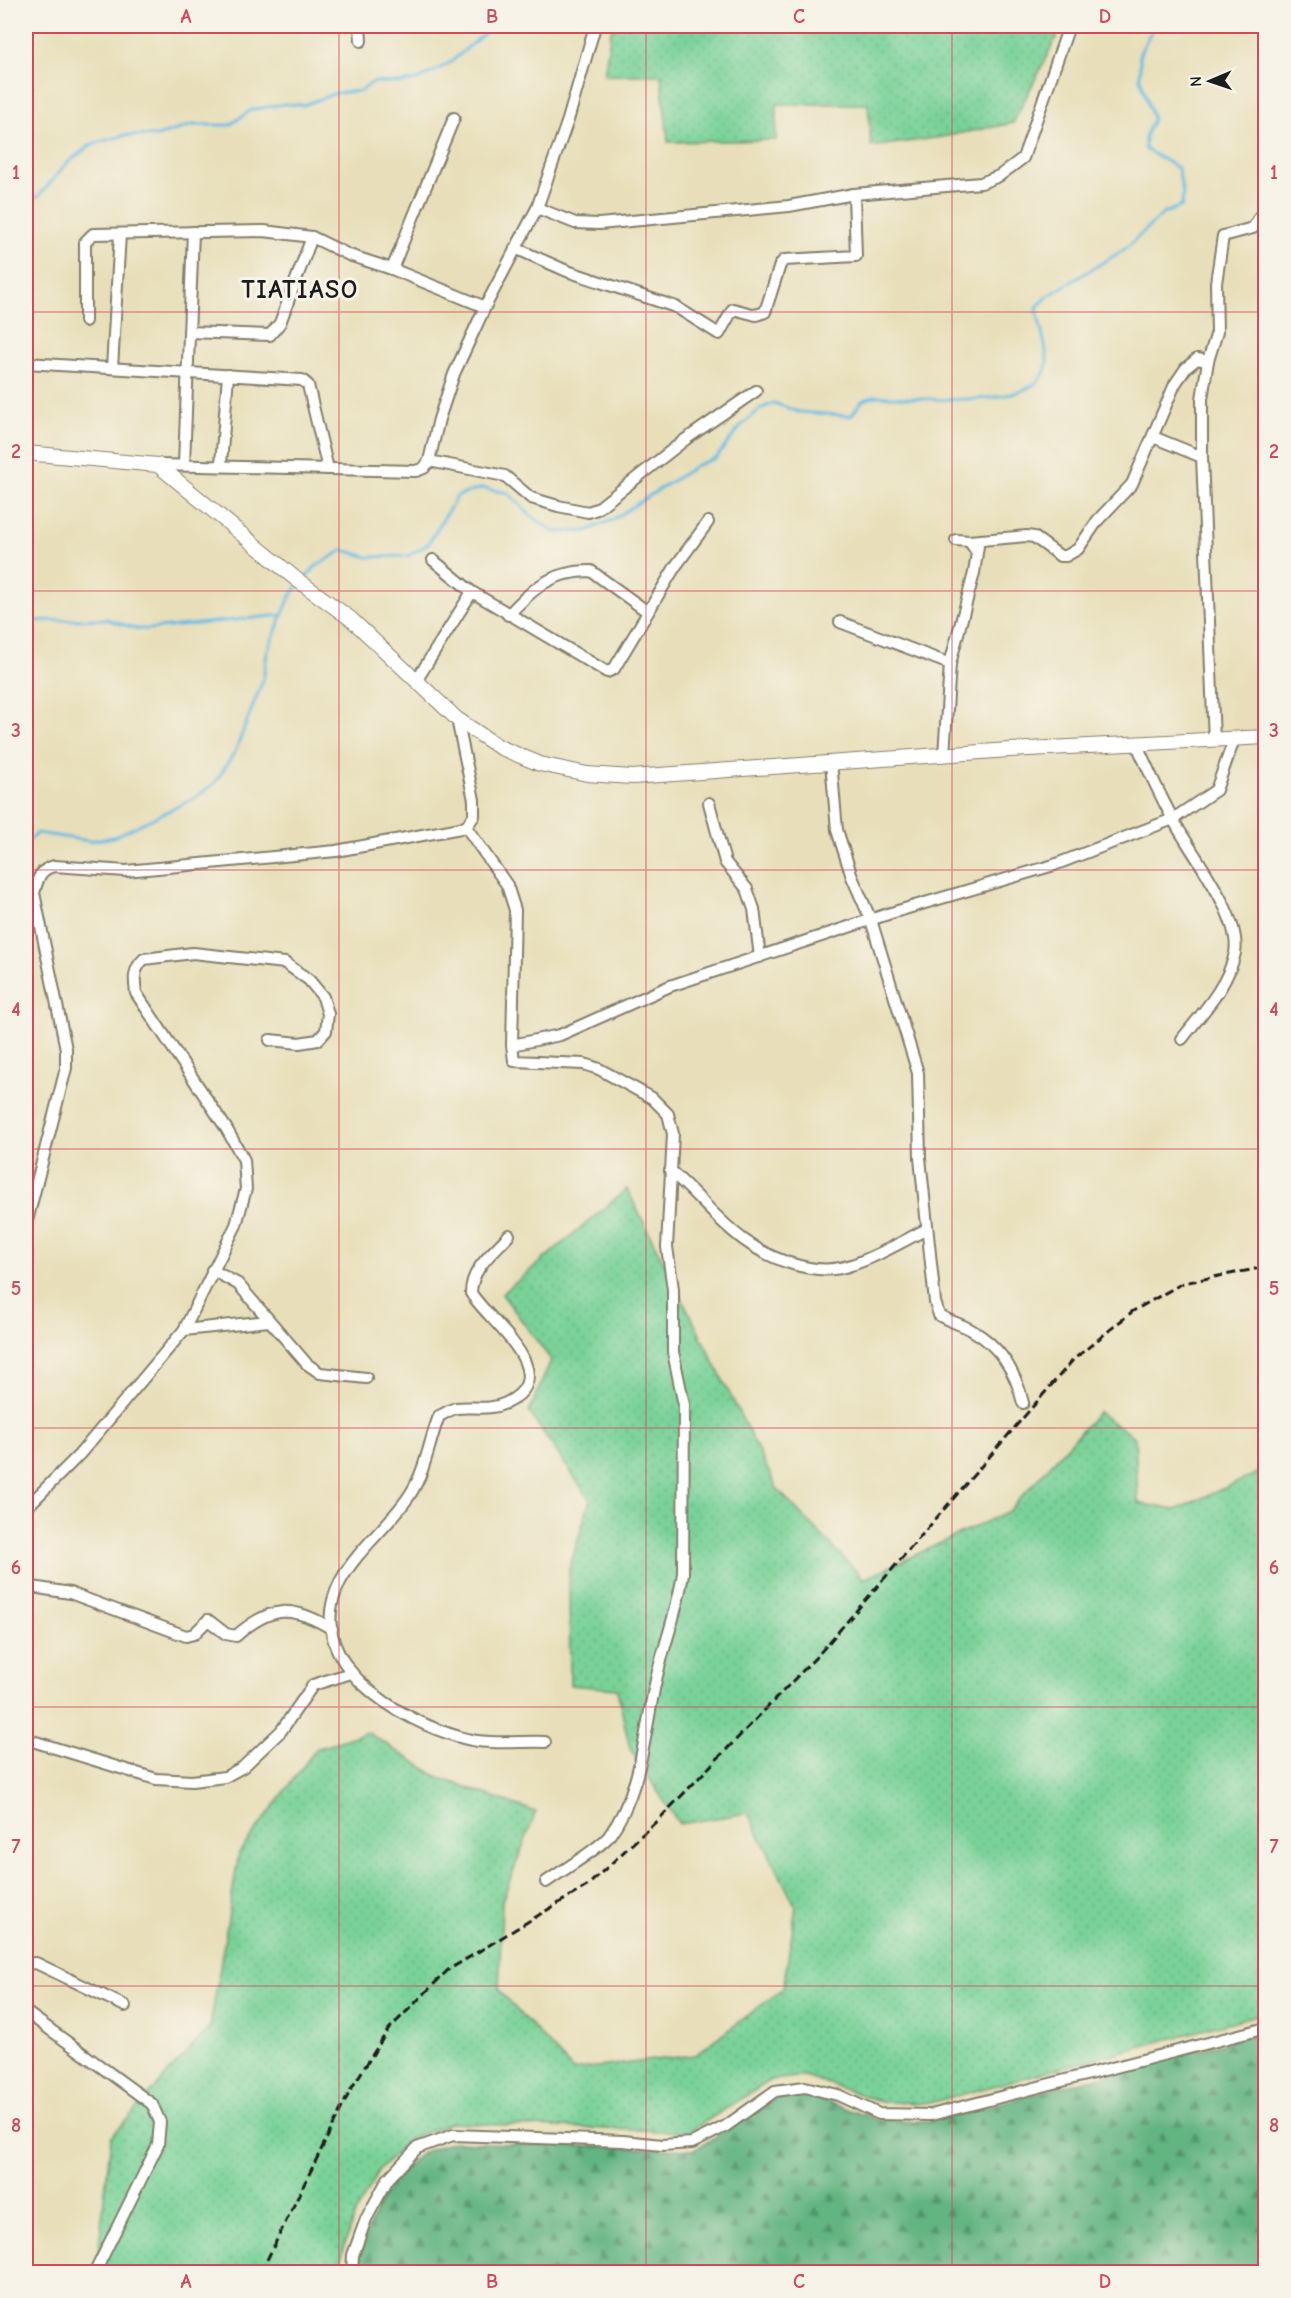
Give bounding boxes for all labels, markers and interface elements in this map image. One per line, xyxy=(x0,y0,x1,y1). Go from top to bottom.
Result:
text: A xyxy=(180,5,192,28)
text: B xyxy=(486,5,498,28)
text: C xyxy=(793,5,805,28)
text: D xyxy=(1099,5,1111,28)
north arrow xyxy=(1180,51,1240,111)
text: N xyxy=(1187,76,1205,87)
text: 1 xyxy=(12,161,20,184)
text: 1 xyxy=(1270,161,1278,184)
district label: TIATIASO xyxy=(241,275,359,305)
text: 2 xyxy=(11,440,21,463)
text: 2 xyxy=(1269,440,1279,463)
text: 3 xyxy=(11,719,21,742)
text: 3 xyxy=(1269,719,1279,742)
text: 4 xyxy=(11,998,21,1021)
text: 4 xyxy=(1269,998,1279,1021)
text: 5 xyxy=(11,1277,21,1300)
text: 5 xyxy=(1269,1277,1279,1300)
text: 6 xyxy=(11,1556,21,1579)
text: 6 xyxy=(1269,1556,1279,1579)
text: 7 xyxy=(12,1835,21,1858)
text: 7 xyxy=(1270,1835,1279,1858)
text: 8 xyxy=(11,2114,21,2137)
text: 8 xyxy=(1269,2114,1279,2137)
text: A xyxy=(180,2270,192,2293)
text: B xyxy=(486,2270,498,2293)
text: C xyxy=(793,2270,805,2293)
text: D xyxy=(1099,2270,1111,2293)

